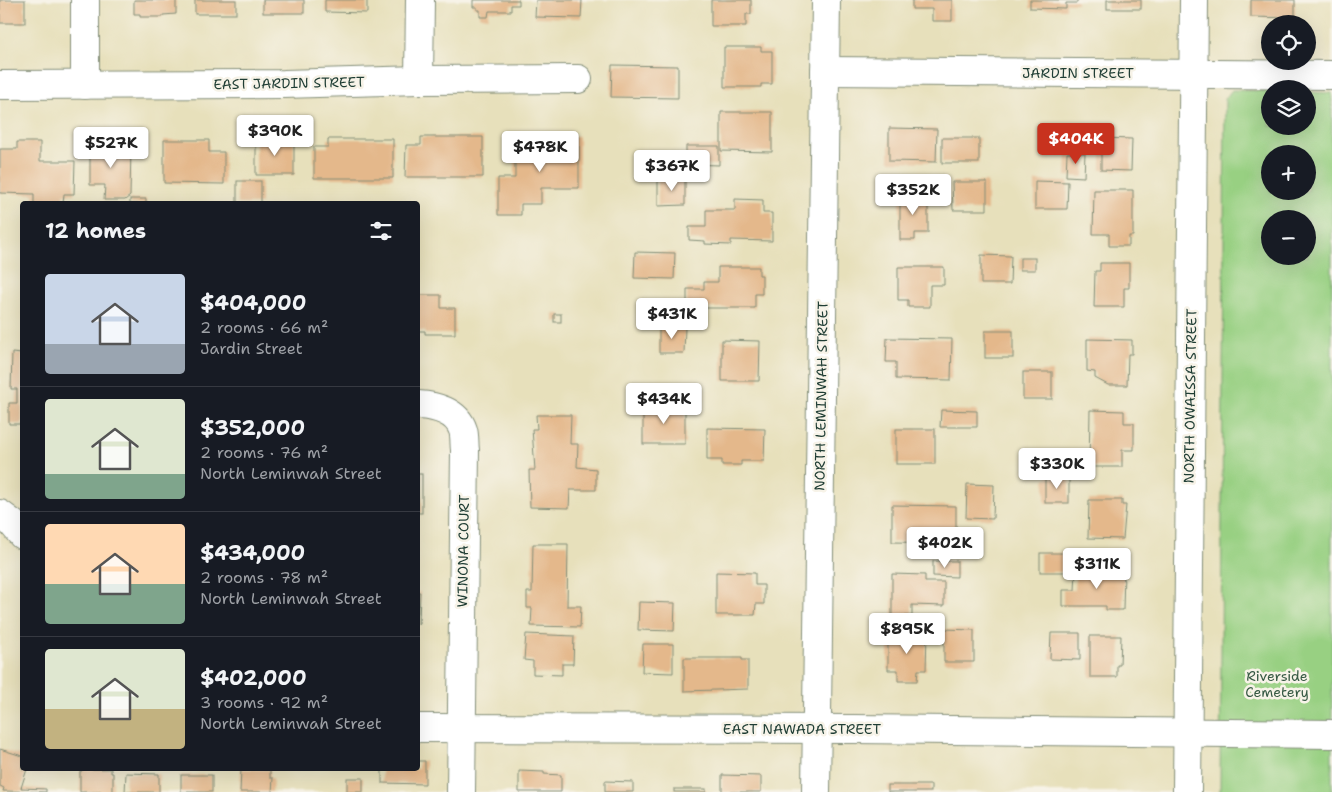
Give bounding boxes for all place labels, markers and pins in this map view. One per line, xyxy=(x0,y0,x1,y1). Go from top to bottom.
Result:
pin: $390K xyxy=(240,114,310,157)
pin: $404K xyxy=(1041,122,1111,165)
pin: $527K xyxy=(76,126,146,169)
pin: $478K xyxy=(505,130,575,173)
pin: $367K xyxy=(637,150,707,192)
pin: $352K xyxy=(878,174,948,216)
pin: $431K xyxy=(637,298,707,340)
pin: $434K xyxy=(629,382,699,425)
pin: $330K xyxy=(1022,448,1092,490)
pin: $402K xyxy=(910,526,980,569)
pin: $311K xyxy=(1062,548,1132,590)
pin: $895K xyxy=(872,612,942,655)

